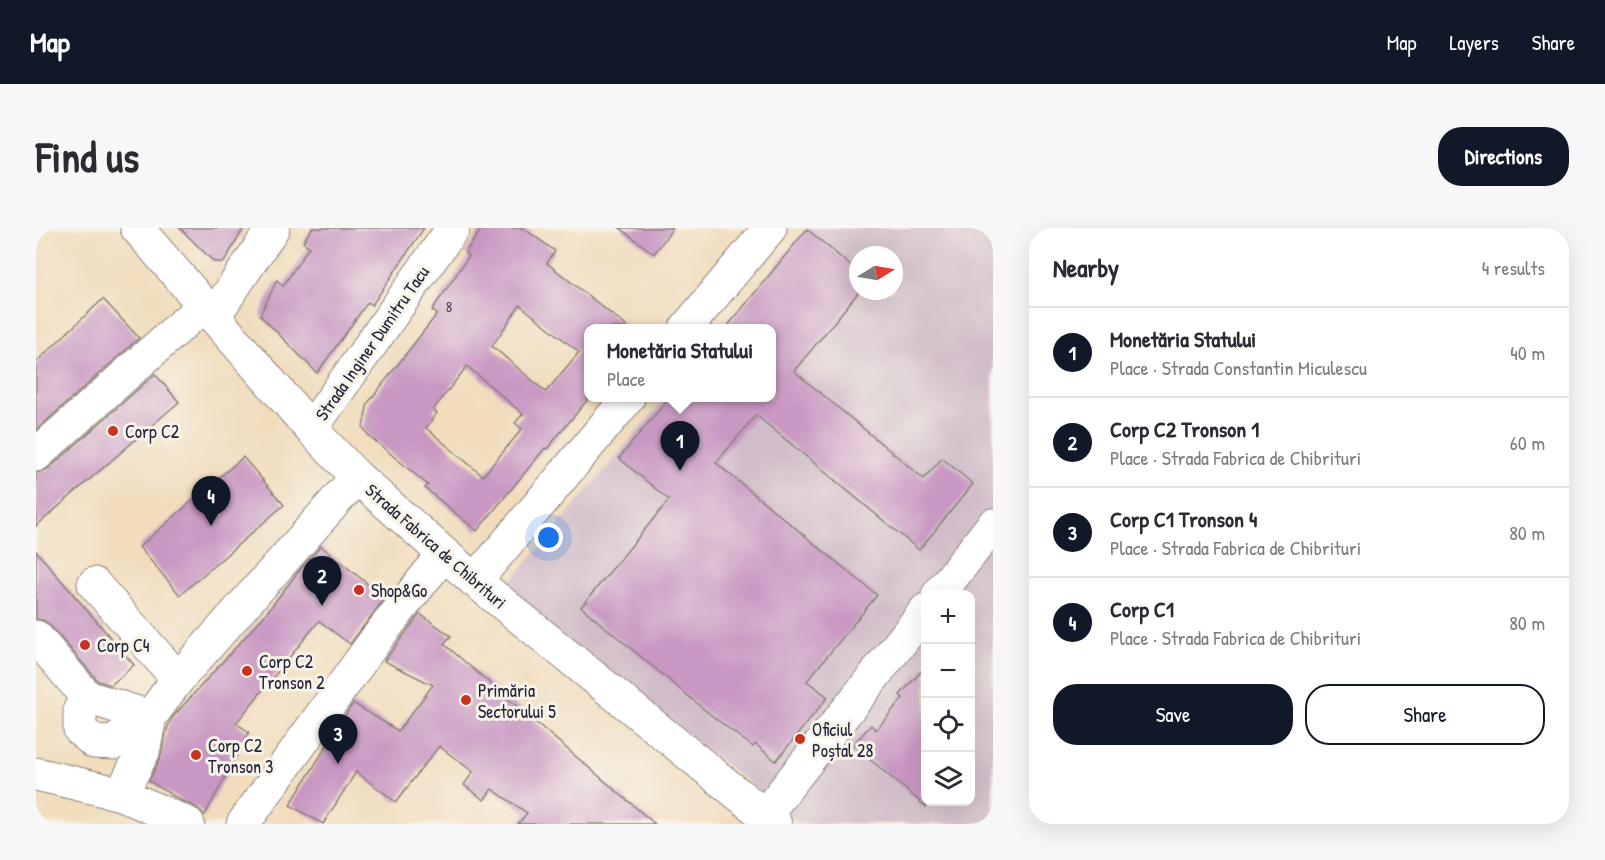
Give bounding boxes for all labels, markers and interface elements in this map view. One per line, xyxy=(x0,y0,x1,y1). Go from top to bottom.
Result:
text: Map xyxy=(30,23,70,61)
text: Map xyxy=(1387,28,1416,57)
text: Layers xyxy=(1449,28,1499,57)
text: Share xyxy=(1532,28,1575,57)
button: Directions xyxy=(1438,127,1569,186)
text: Find us xyxy=(36,128,139,185)
north arrow xyxy=(849,246,903,300)
text: Nearby xyxy=(1053,250,1119,285)
text: 4 results xyxy=(1482,254,1545,281)
street label: Strada Inginer Dumitru Tacu xyxy=(309,261,435,425)
house number: 8 xyxy=(446,296,452,317)
popup xyxy=(584,324,776,402)
text: Monetăria Statului xyxy=(1110,324,1256,354)
text: Monetăria Statului xyxy=(607,335,753,365)
text: 1 xyxy=(1069,339,1076,366)
text: 40 m xyxy=(1510,339,1545,366)
text: Place · Strada Constantin Miculescu xyxy=(1110,354,1367,381)
text: Place xyxy=(607,365,645,392)
text: Corp C2 Tronson 1 xyxy=(1110,414,1259,444)
place label: Corp C2 xyxy=(125,419,180,444)
pin: 1 xyxy=(660,422,700,471)
marker: Corp C2 xyxy=(106,424,120,438)
text: 2 xyxy=(1068,429,1077,456)
text: 60 m xyxy=(1510,429,1545,456)
text: Place · Strada Fabrica de Chibrituri xyxy=(1110,444,1361,471)
pin: 4 xyxy=(192,476,231,526)
street label: Strada Fabrica de Chibrituri xyxy=(360,478,512,614)
text: Corp C1 Tronson 4 xyxy=(1110,504,1257,534)
text: 3 xyxy=(1068,519,1077,546)
text: 80 m xyxy=(1509,519,1545,546)
your location xyxy=(534,523,563,552)
text: Place · Strada Fabrica de Chibrituri xyxy=(1110,534,1361,561)
pin: 2 xyxy=(302,556,342,606)
place label: Shop&Go xyxy=(371,578,427,603)
marker: Shop&Go xyxy=(352,583,366,597)
map controls xyxy=(921,590,975,806)
button: + xyxy=(921,590,975,644)
text: Corp C1 xyxy=(1110,594,1174,624)
text: 4 xyxy=(1069,609,1076,636)
text: 80 m xyxy=(1509,609,1545,636)
text: Place · Strada Fabrica de Chibrituri xyxy=(1110,624,1361,651)
place label: Corp C4 xyxy=(97,633,150,658)
marker: Corp C4 xyxy=(78,638,92,652)
button: − xyxy=(921,644,975,698)
place label: Corp C2 Tronson 2 xyxy=(259,649,325,695)
marker: Corp C2 Tronson 2 xyxy=(240,664,254,678)
place label: Primăria Sectorului 5 xyxy=(478,678,556,724)
button: Save xyxy=(1053,684,1293,745)
button: Share xyxy=(1305,684,1545,745)
marker: Primăria Sectorului 5 xyxy=(459,693,473,707)
button: locate xyxy=(921,698,975,752)
pin: 3 xyxy=(318,714,358,764)
place label: Oficiul Poștal 28 xyxy=(812,717,873,763)
marker: Oficiul Poștal 28 xyxy=(793,732,807,746)
place label: Corp C2 Tronson 3 xyxy=(208,733,273,779)
marker: Corp C2 Tronson 3 xyxy=(189,748,203,762)
button: layers xyxy=(921,752,975,806)

